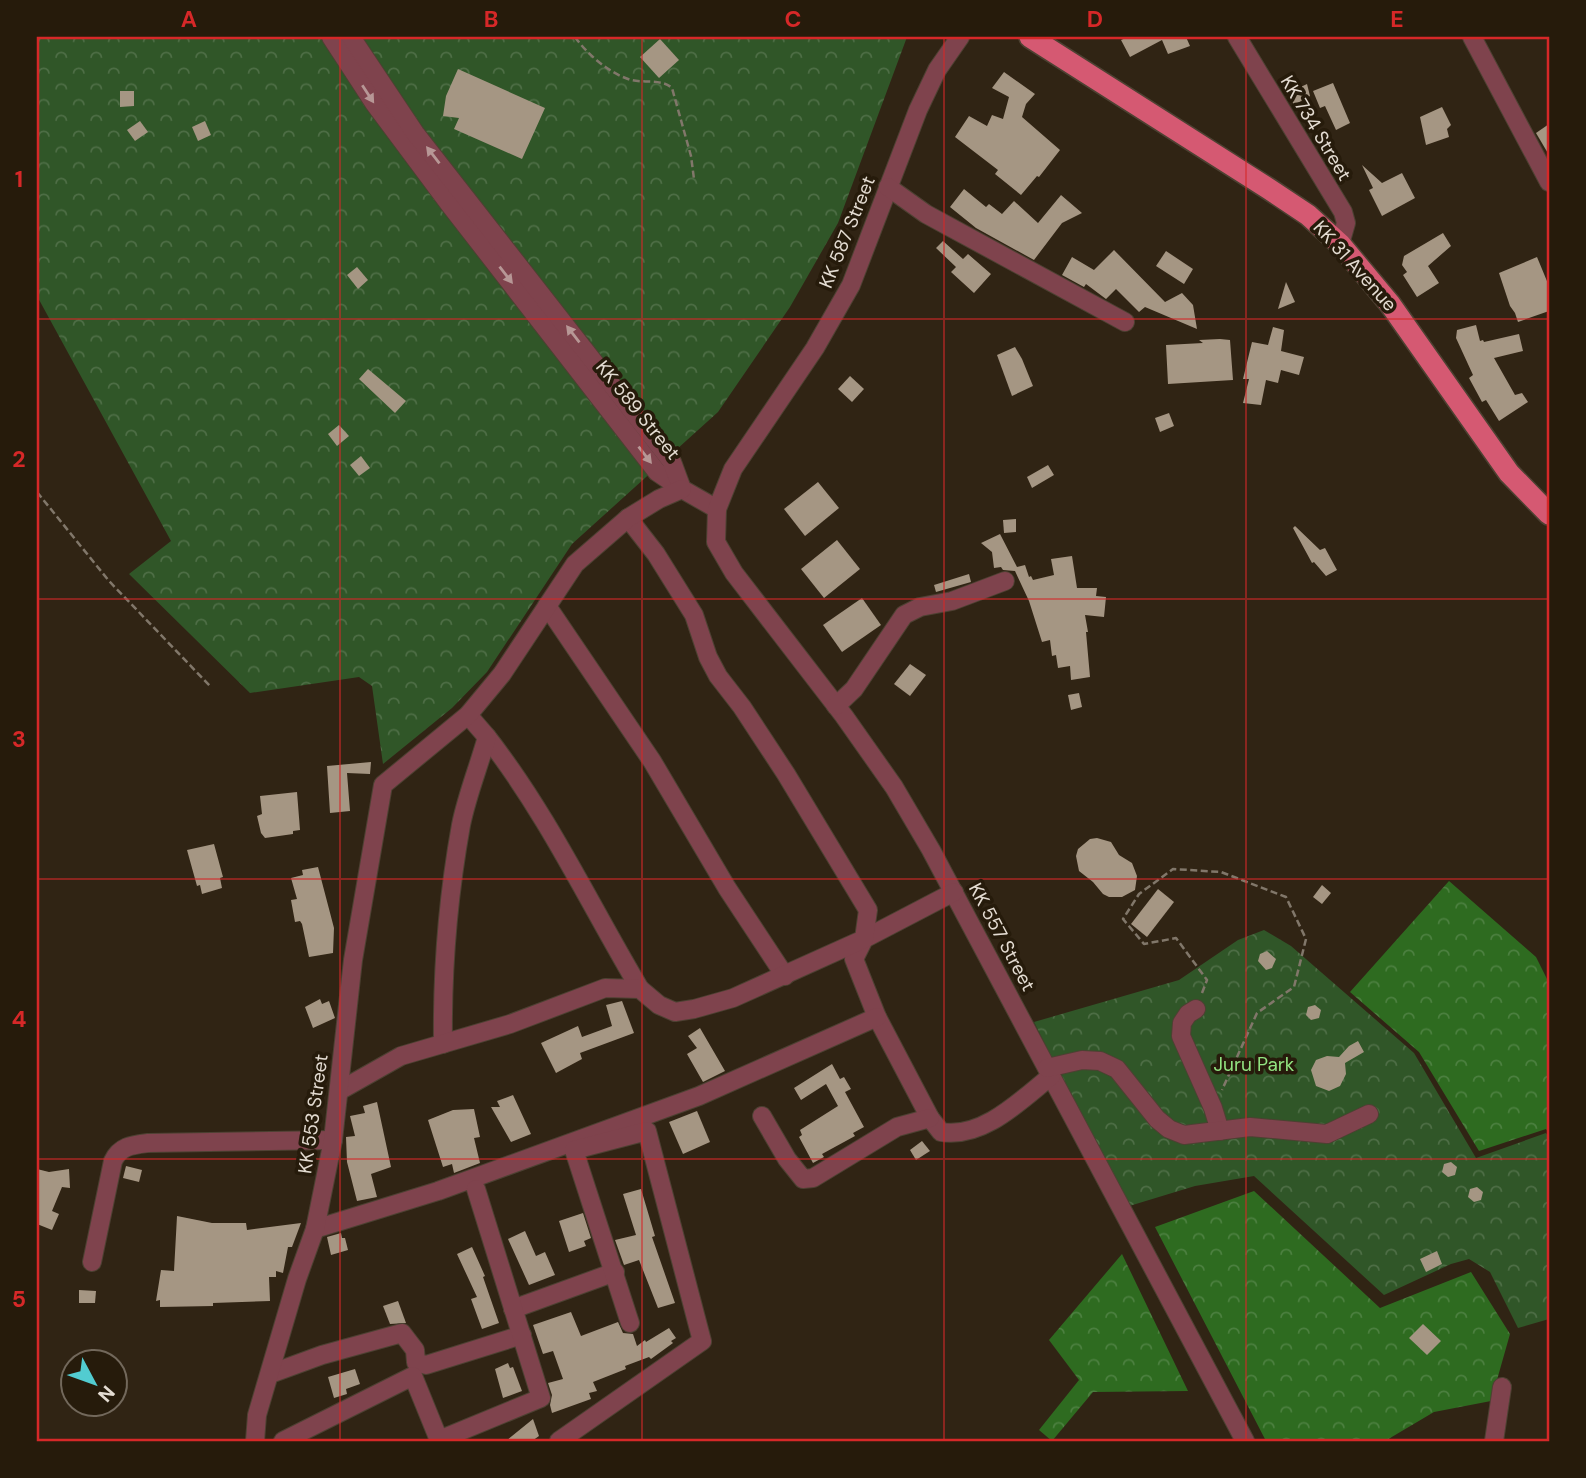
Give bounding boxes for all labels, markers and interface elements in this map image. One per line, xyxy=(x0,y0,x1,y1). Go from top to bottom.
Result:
text: A xyxy=(181,4,197,34)
text: B xyxy=(484,4,498,34)
text: C xyxy=(785,4,801,34)
text: D xyxy=(1087,4,1103,34)
text: E xyxy=(1390,4,1404,34)
street label: KK 734 Street xyxy=(1275,71,1357,185)
one-way arrow xyxy=(361,85,375,103)
one-way arrow xyxy=(425,147,440,165)
text: 1 xyxy=(15,164,23,194)
street label: KK 587 Street xyxy=(813,172,881,292)
street label: KK 31 Avenue xyxy=(1308,215,1402,317)
one-way arrow xyxy=(498,266,513,284)
one-way arrow xyxy=(565,326,580,344)
street label: KK 589 Street xyxy=(590,355,686,465)
text: 2 xyxy=(12,444,26,474)
one-way arrow xyxy=(637,446,652,464)
text: 3 xyxy=(12,724,26,754)
street label: KK 557 Street xyxy=(963,879,1041,995)
text: 4 xyxy=(12,1004,27,1034)
park label: Juru Park xyxy=(1214,1052,1295,1077)
street label: KK 553 Street xyxy=(292,1053,334,1175)
text: 5 xyxy=(12,1284,26,1314)
north arrow xyxy=(60,1348,130,1418)
text: N xyxy=(92,1380,120,1407)

